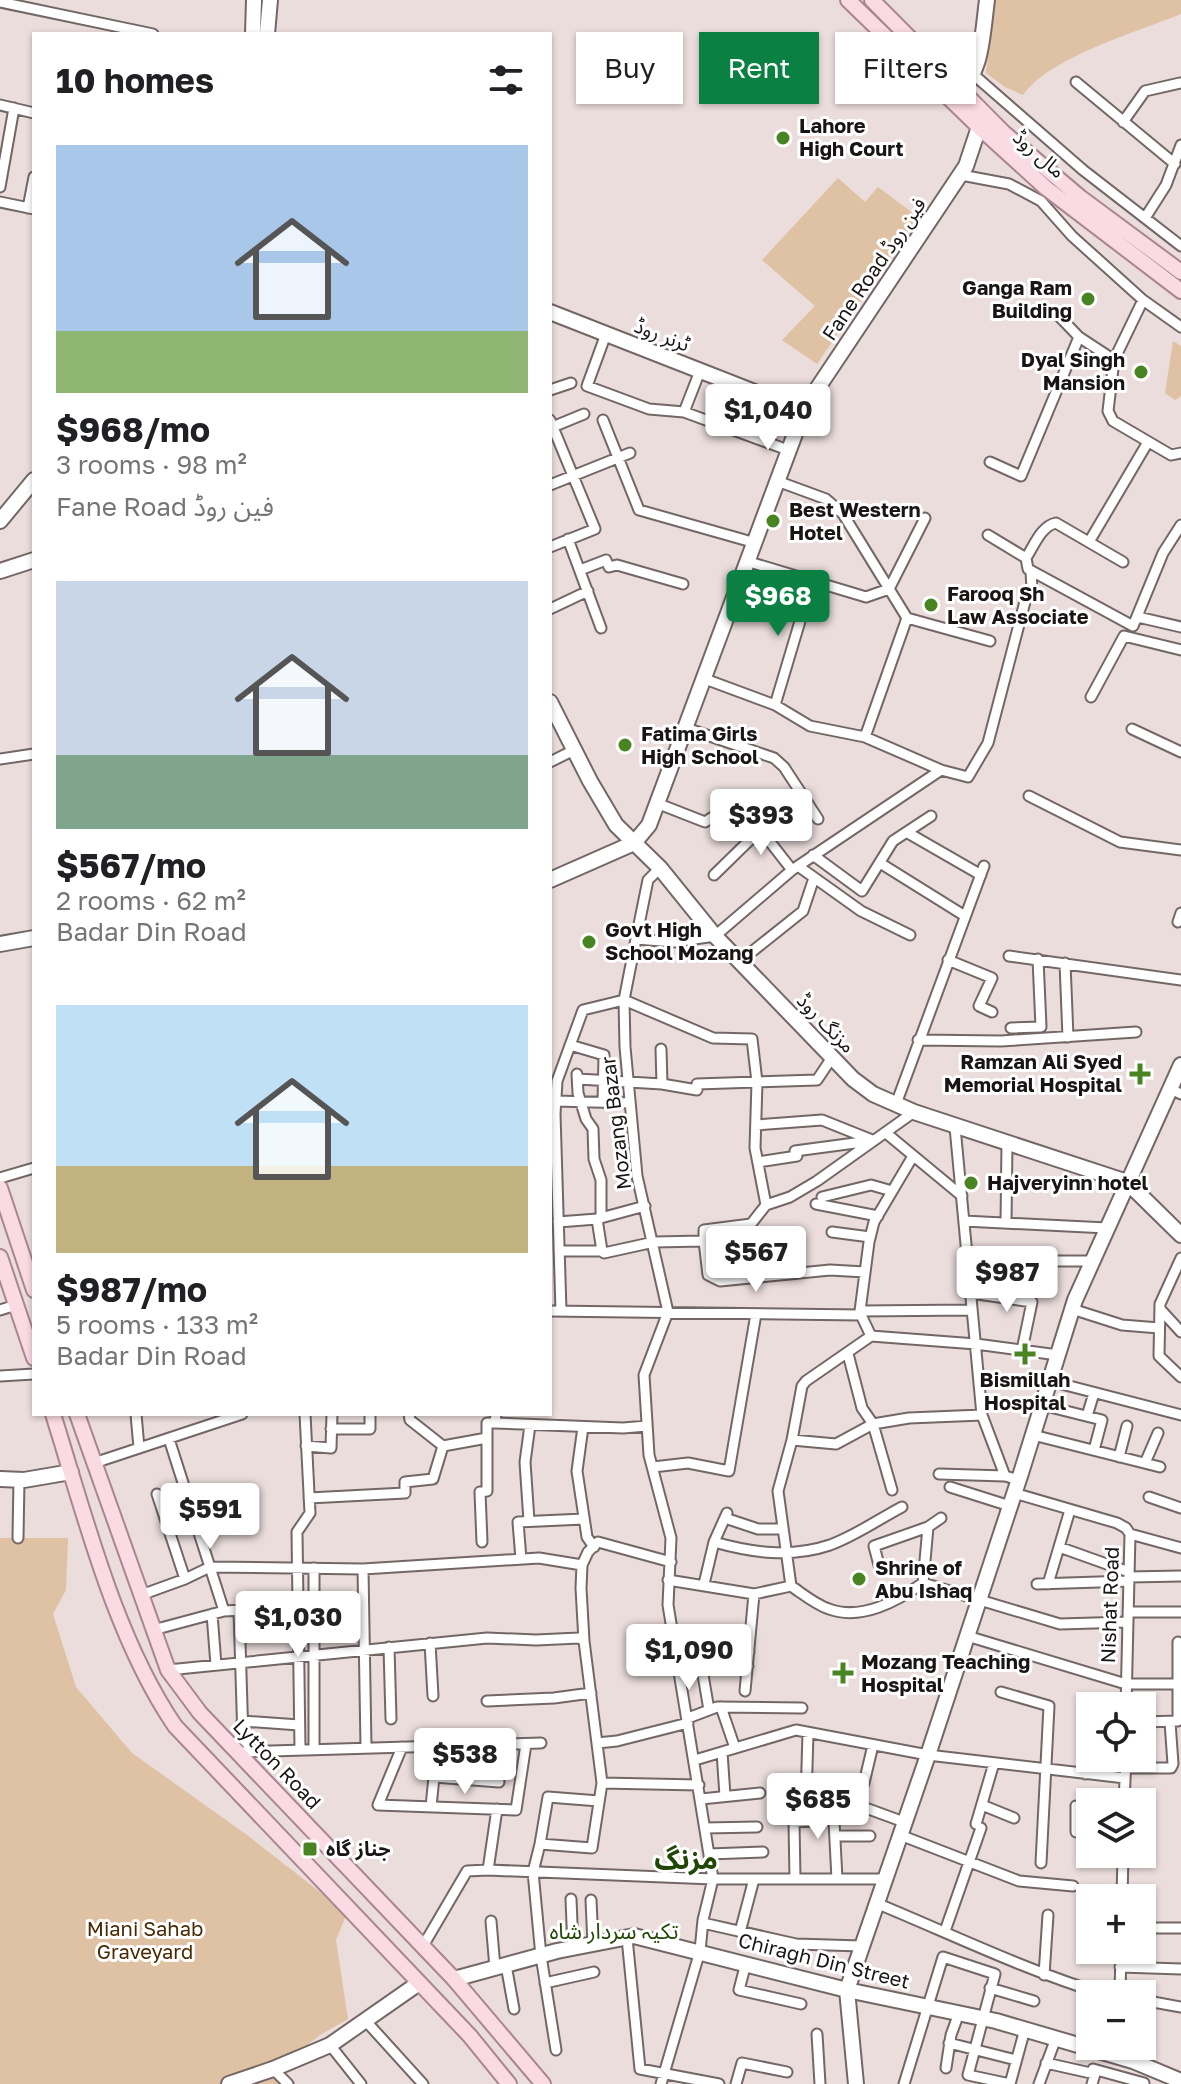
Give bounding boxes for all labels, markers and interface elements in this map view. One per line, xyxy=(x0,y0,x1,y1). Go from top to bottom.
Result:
chip: Buy xyxy=(576,32,683,104)
chip: Rent xyxy=(699,32,819,104)
chip: Filters xyxy=(835,32,976,104)
icon: filters xyxy=(484,58,528,102)
text: 10 homes xyxy=(56,60,214,100)
place label: Lahore High Court xyxy=(799,113,903,160)
street label: مال روڈ xyxy=(1008,124,1071,183)
marker: Lahore High Court xyxy=(774,129,792,147)
street label: Fane Road فین روڈ xyxy=(816,192,931,345)
icon: home xyxy=(220,197,364,341)
place label: Ganga Ram Building xyxy=(962,275,1072,322)
marker: Ganga Ram Building xyxy=(1079,290,1097,308)
street label: ٹرنر روڈ xyxy=(631,313,694,357)
place label: Dyal Singh Mansion xyxy=(1021,347,1125,394)
marker: Dyal Singh Mansion xyxy=(1132,363,1150,381)
pin: $1,040 xyxy=(703,384,833,452)
text: $1,040 xyxy=(723,394,813,425)
text: $968/mo xyxy=(56,409,210,449)
text: 3 rooms · 98 m² xyxy=(56,449,247,480)
text: Fane Road فین روڈ xyxy=(56,491,274,522)
place label: Best Western Hotel xyxy=(789,497,921,544)
marker: Best Western Hotel xyxy=(764,512,782,530)
pin: $968 xyxy=(731,570,825,638)
text: $968 xyxy=(744,580,812,611)
place label: Farooq Sh Law Associate xyxy=(947,581,1089,628)
marker: Farooq Sh Law Associate xyxy=(922,596,940,614)
icon: home xyxy=(220,633,364,777)
place label: Fatima Girls High School xyxy=(641,721,759,768)
marker: Fatima Girls High School xyxy=(616,736,634,754)
pin: $393 xyxy=(714,789,808,857)
text: $393 xyxy=(728,799,794,830)
text: $567/mo xyxy=(56,845,206,885)
text: 2 rooms · 62 m² xyxy=(56,885,246,916)
text: Badar Din Road xyxy=(56,916,247,947)
place label: Govt High School Mozang xyxy=(605,917,754,964)
marker: Govt High School Mozang xyxy=(580,933,598,951)
street label: مزنگ روڈ xyxy=(792,988,861,1058)
place label: Ramzan Ali Syed Memorial Hospital xyxy=(944,1049,1122,1096)
street label: Mozang Bazar xyxy=(595,1055,635,1191)
icon: home xyxy=(220,1057,364,1201)
marker: Ramzan Ali Syed Memorial Hospital xyxy=(1129,1063,1151,1085)
place label: Hajveryinn hotel xyxy=(987,1170,1148,1194)
marker: Hajveryinn hotel xyxy=(962,1174,980,1192)
pin: $567 xyxy=(709,1226,803,1294)
text: $567 xyxy=(724,1236,788,1267)
pin: $987 xyxy=(960,1246,1054,1314)
text: $987 xyxy=(975,1256,1039,1287)
text: $987/mo xyxy=(56,1269,207,1309)
text: 5 rooms · 133 m² xyxy=(56,1309,258,1340)
text: Badar Din Road xyxy=(56,1340,247,1371)
marker: Bismillah Hospital xyxy=(1014,1343,1036,1365)
place label: Bismillah Hospital xyxy=(980,1367,1070,1414)
pin: $591 xyxy=(163,1483,257,1551)
text: $591 xyxy=(178,1493,242,1524)
street label: Nishat Road xyxy=(1095,1546,1123,1664)
place label: Shrine of Abu Ishaq xyxy=(875,1555,972,1602)
marker: Shrine of Abu Ishaq xyxy=(850,1570,868,1588)
pin: $1,030 xyxy=(233,1591,363,1659)
text: $1,030 xyxy=(254,1601,342,1632)
pin: $1,090 xyxy=(624,1624,754,1692)
text: $1,090 xyxy=(644,1634,734,1665)
place label: Mozang Teaching Hospital xyxy=(861,1649,1030,1696)
marker: Mozang Teaching Hospital xyxy=(832,1662,854,1684)
map controls xyxy=(1076,1692,1156,2060)
button: locate xyxy=(1076,1692,1156,1772)
street label: Lytton Road xyxy=(229,1713,327,1813)
pin: $538 xyxy=(418,1728,512,1796)
text: $538 xyxy=(432,1738,498,1769)
pin: $685 xyxy=(771,1773,865,1841)
text: $685 xyxy=(785,1783,851,1814)
button: layers xyxy=(1076,1788,1156,1868)
place label: جناز گاہ xyxy=(326,1836,391,1861)
marker: جناز گاہ xyxy=(301,1840,319,1858)
district label: مزنگ xyxy=(654,1842,718,1876)
button: + xyxy=(1076,1884,1156,1964)
park label: Miani Sahab Graveyard xyxy=(87,1916,203,1963)
district label: تکیہ سردار شاہ xyxy=(549,1917,679,1945)
street label: Chiragh Din Street xyxy=(736,1927,912,1993)
button: − xyxy=(1076,1980,1156,2060)

